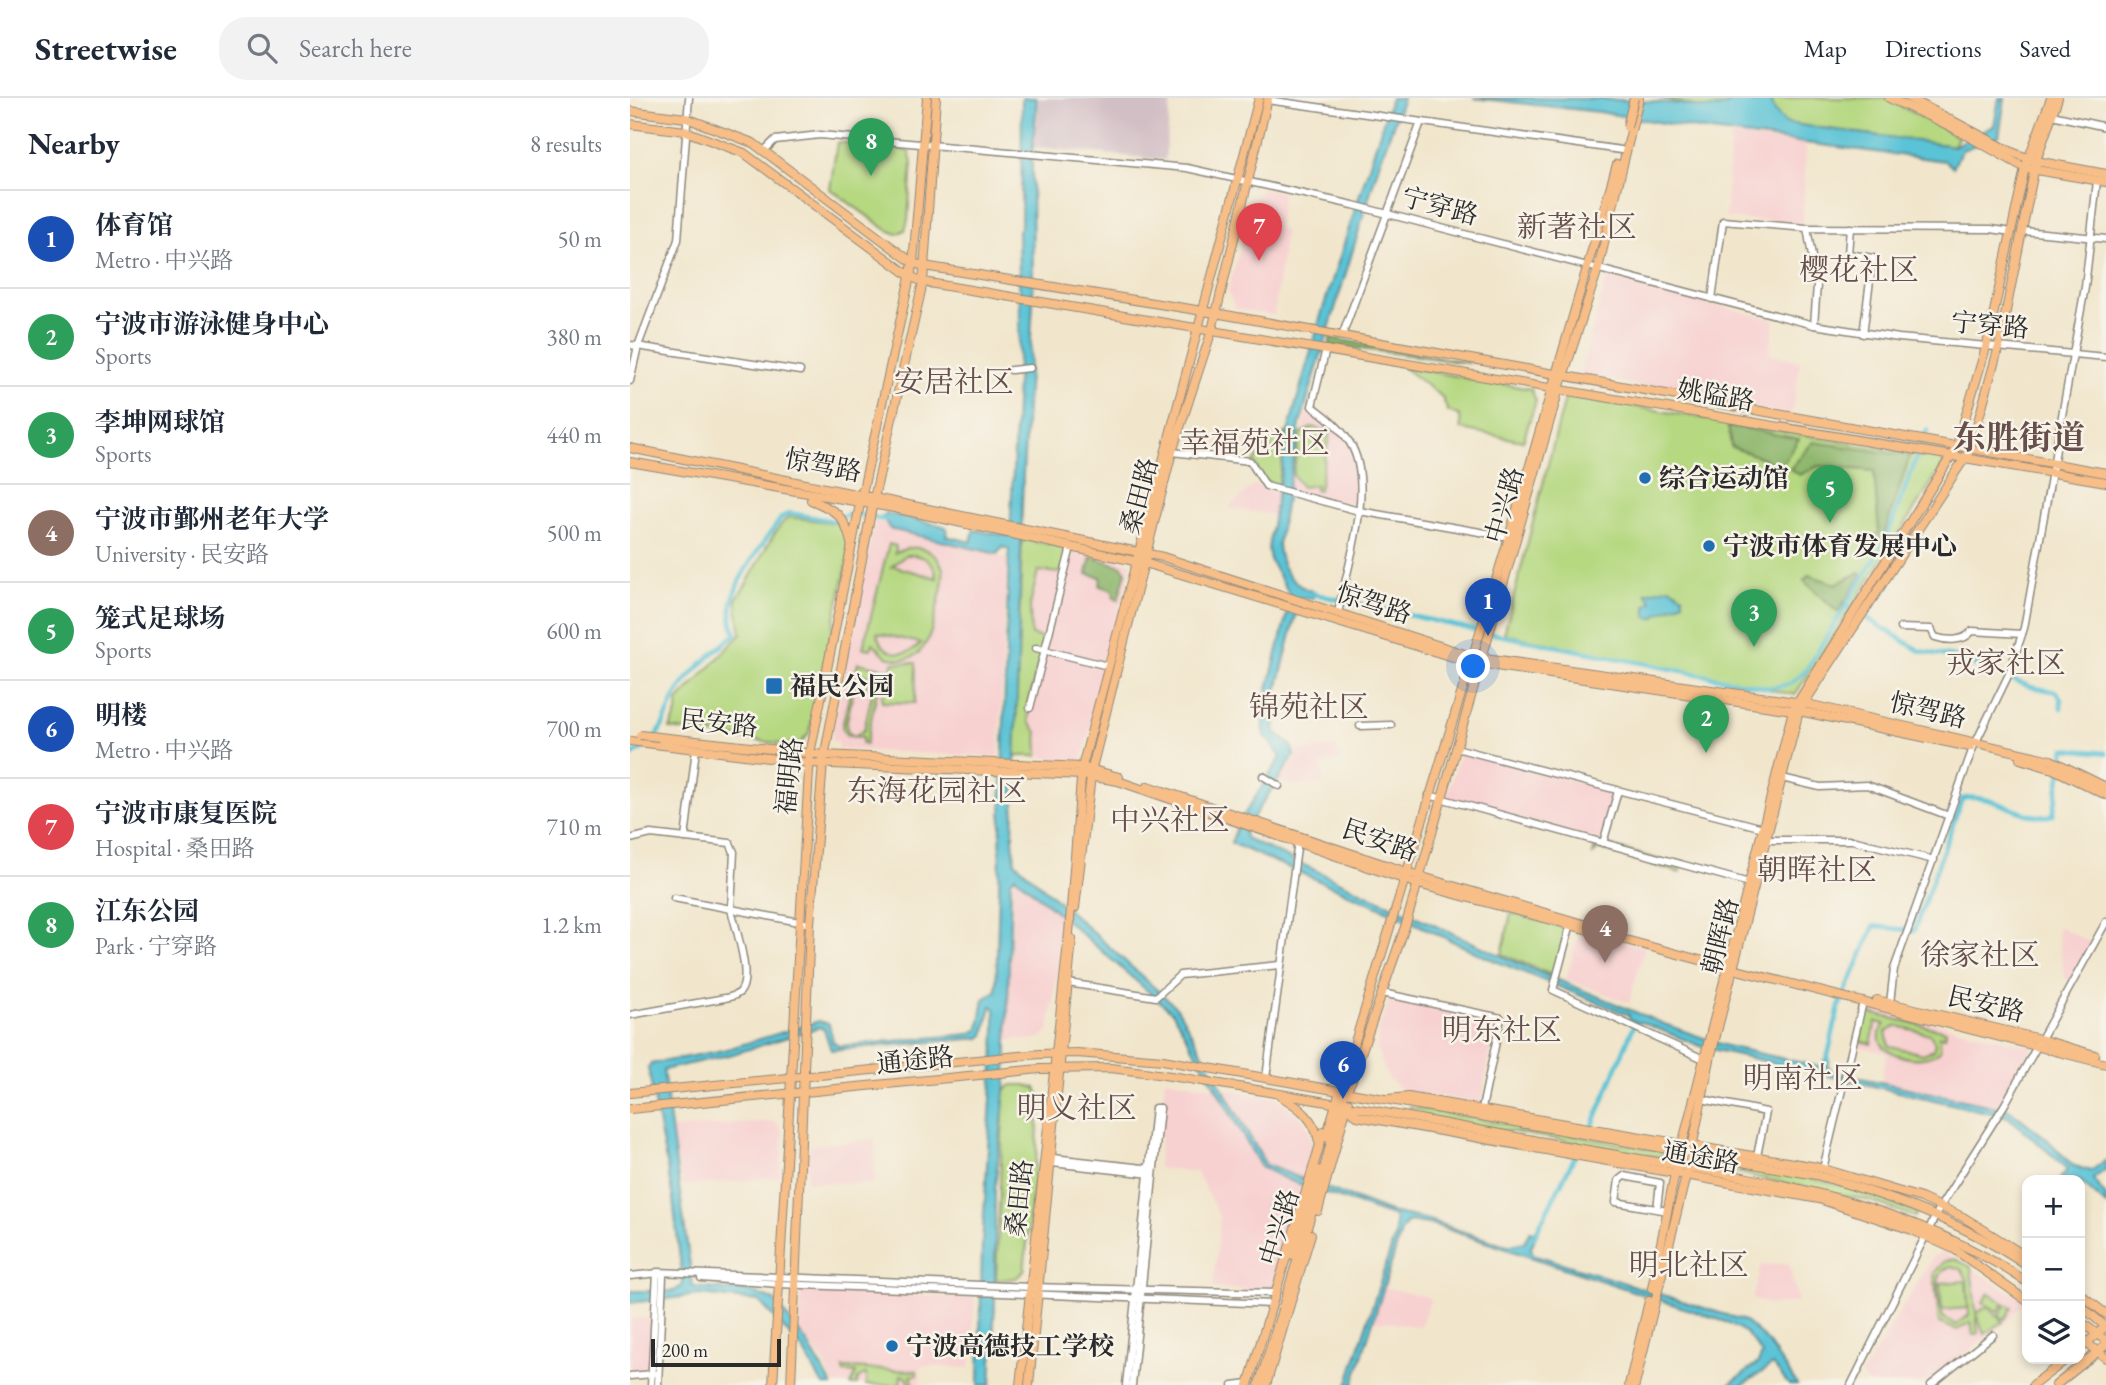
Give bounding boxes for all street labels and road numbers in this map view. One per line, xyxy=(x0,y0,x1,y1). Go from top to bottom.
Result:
street label: 宁穿路 xyxy=(1398,179,1482,233)
street label: 宁穿路 xyxy=(1950,305,2030,345)
street label: 姚隘路 xyxy=(1675,371,1757,419)
street label: 惊驾路 xyxy=(781,441,865,489)
street label: 桑田路 xyxy=(1112,454,1166,538)
street label: 中兴路 xyxy=(1477,463,1531,547)
street label: 惊驾路 xyxy=(1332,575,1416,631)
street label: 惊驾路 xyxy=(1886,685,1970,735)
street label: 民安路 xyxy=(678,702,760,744)
street label: 福明路 xyxy=(768,735,810,817)
street label: 民安路 xyxy=(1338,811,1422,869)
street label: 朝晖路 xyxy=(1694,894,1746,978)
street label: 民安路 xyxy=(1944,979,2028,1029)
street label: 通途路 xyxy=(874,1039,956,1081)
street label: 通途路 xyxy=(1660,1133,1742,1181)
street label: 桑田路 xyxy=(998,1157,1040,1239)
street label: 中兴路 xyxy=(1251,1185,1307,1269)

